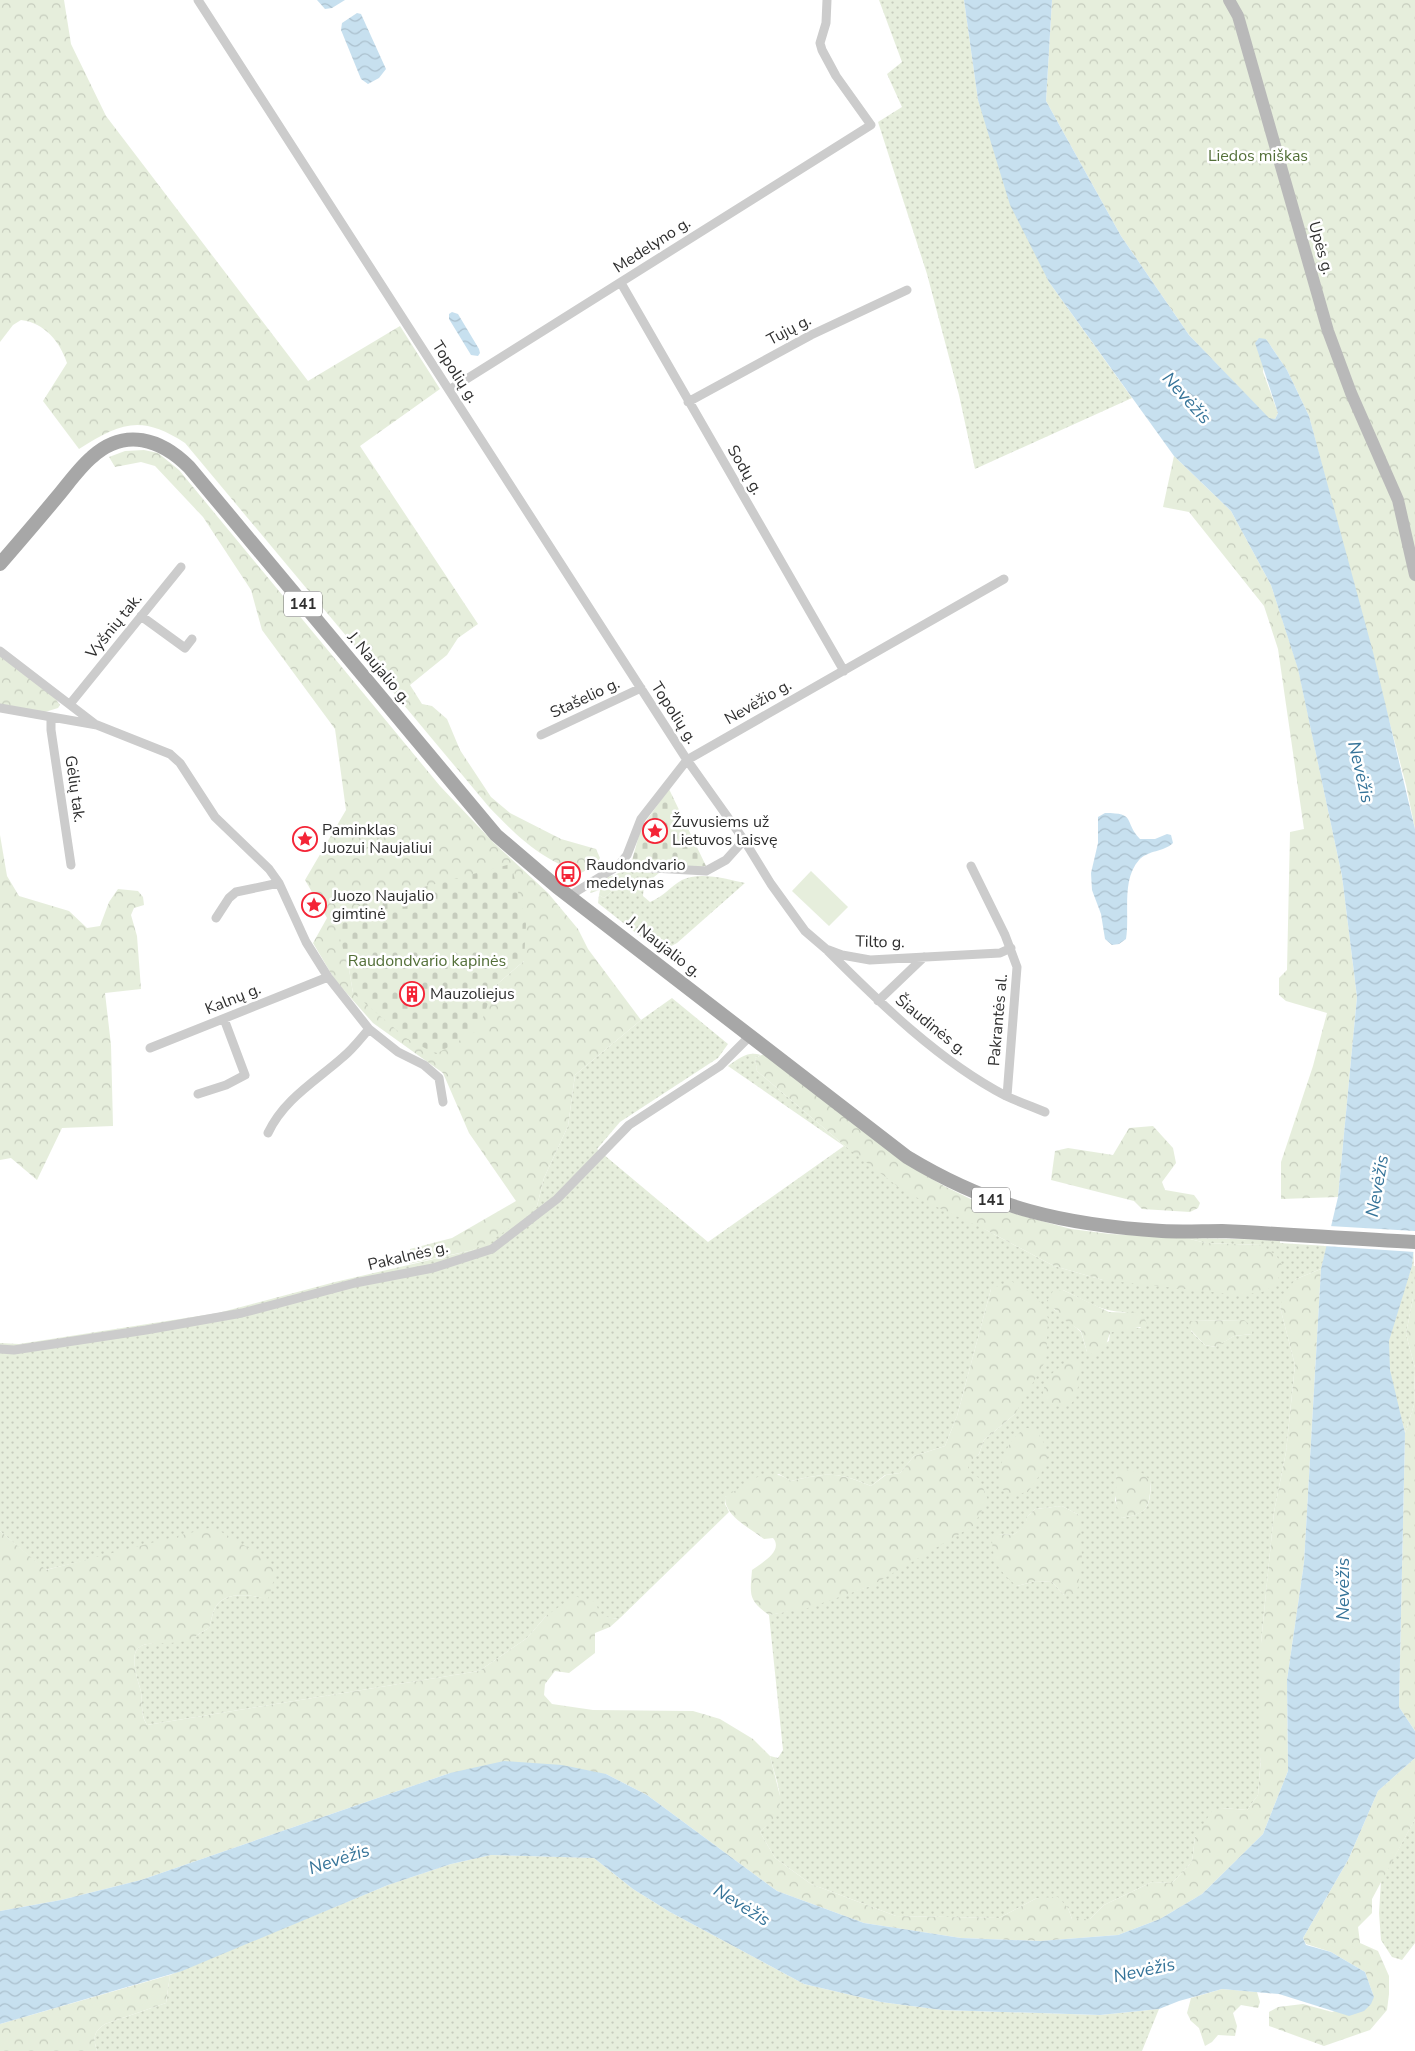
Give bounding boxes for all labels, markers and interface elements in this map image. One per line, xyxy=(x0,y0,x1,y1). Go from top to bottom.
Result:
park label: Liedos miškas xyxy=(1208,145,1308,167)
street label: Medelyno g. xyxy=(609,212,695,278)
street label: Upės g. xyxy=(1303,219,1339,277)
street label: Tujų g. xyxy=(763,309,815,351)
street label: Topolių g. xyxy=(427,337,483,407)
water label: Nevėžis xyxy=(1157,367,1217,429)
street label: Sodų g. xyxy=(722,441,768,499)
street label: Vyšnių tak. xyxy=(80,589,147,664)
road number: 141 xyxy=(284,592,322,616)
street label: J. Naujalio g. xyxy=(341,626,416,709)
street label: Stašelio g. xyxy=(547,672,623,724)
street label: Nevėžio g. xyxy=(720,674,796,730)
street label: Topolių g. xyxy=(646,678,702,748)
water label: Nevėžis xyxy=(1342,739,1380,805)
street label: Gėlių tak. xyxy=(59,754,91,824)
place label: Žuvusiems už Lietuvos laisvę xyxy=(672,811,777,851)
place icon: Žuvusiems už Lietuvos laisvę xyxy=(642,818,668,844)
place label: Paminklas Juozui Naujaliui xyxy=(321,819,432,859)
place icon: Paminklas Juozui Naujaliui xyxy=(292,826,318,852)
place label: Raudondvario medelynas xyxy=(586,854,686,894)
bus stop icon: Raudondvario medelynas xyxy=(555,861,581,887)
place label: Juozo Naujalio gimtinė xyxy=(331,885,434,925)
place icon: Juozo Naujalio gimtinė xyxy=(301,892,327,918)
street label: J. Naujalio g. xyxy=(621,910,706,983)
street label: Tilto g. xyxy=(855,931,905,953)
park label: Raudondvario kapinės xyxy=(348,950,506,972)
street label: Pakrantės al. xyxy=(983,973,1013,1067)
street label: Kalnų g. xyxy=(202,978,264,1020)
building icon: Mauzoliejus xyxy=(399,981,425,1007)
place label: Mauzoliejus xyxy=(430,983,515,1005)
street label: Šiaudinės g. xyxy=(890,989,972,1061)
water label: Nevėžis xyxy=(1360,1153,1394,1219)
road number: 141 xyxy=(972,1188,1010,1212)
street label: Pakalnės g. xyxy=(366,1236,450,1276)
water label: Nevėžis xyxy=(1331,1558,1355,1620)
water label: Nevėžis xyxy=(306,1838,372,1880)
water label: Nevėžis xyxy=(709,1878,775,1932)
water label: Nevėžis xyxy=(1111,1952,1177,1988)

